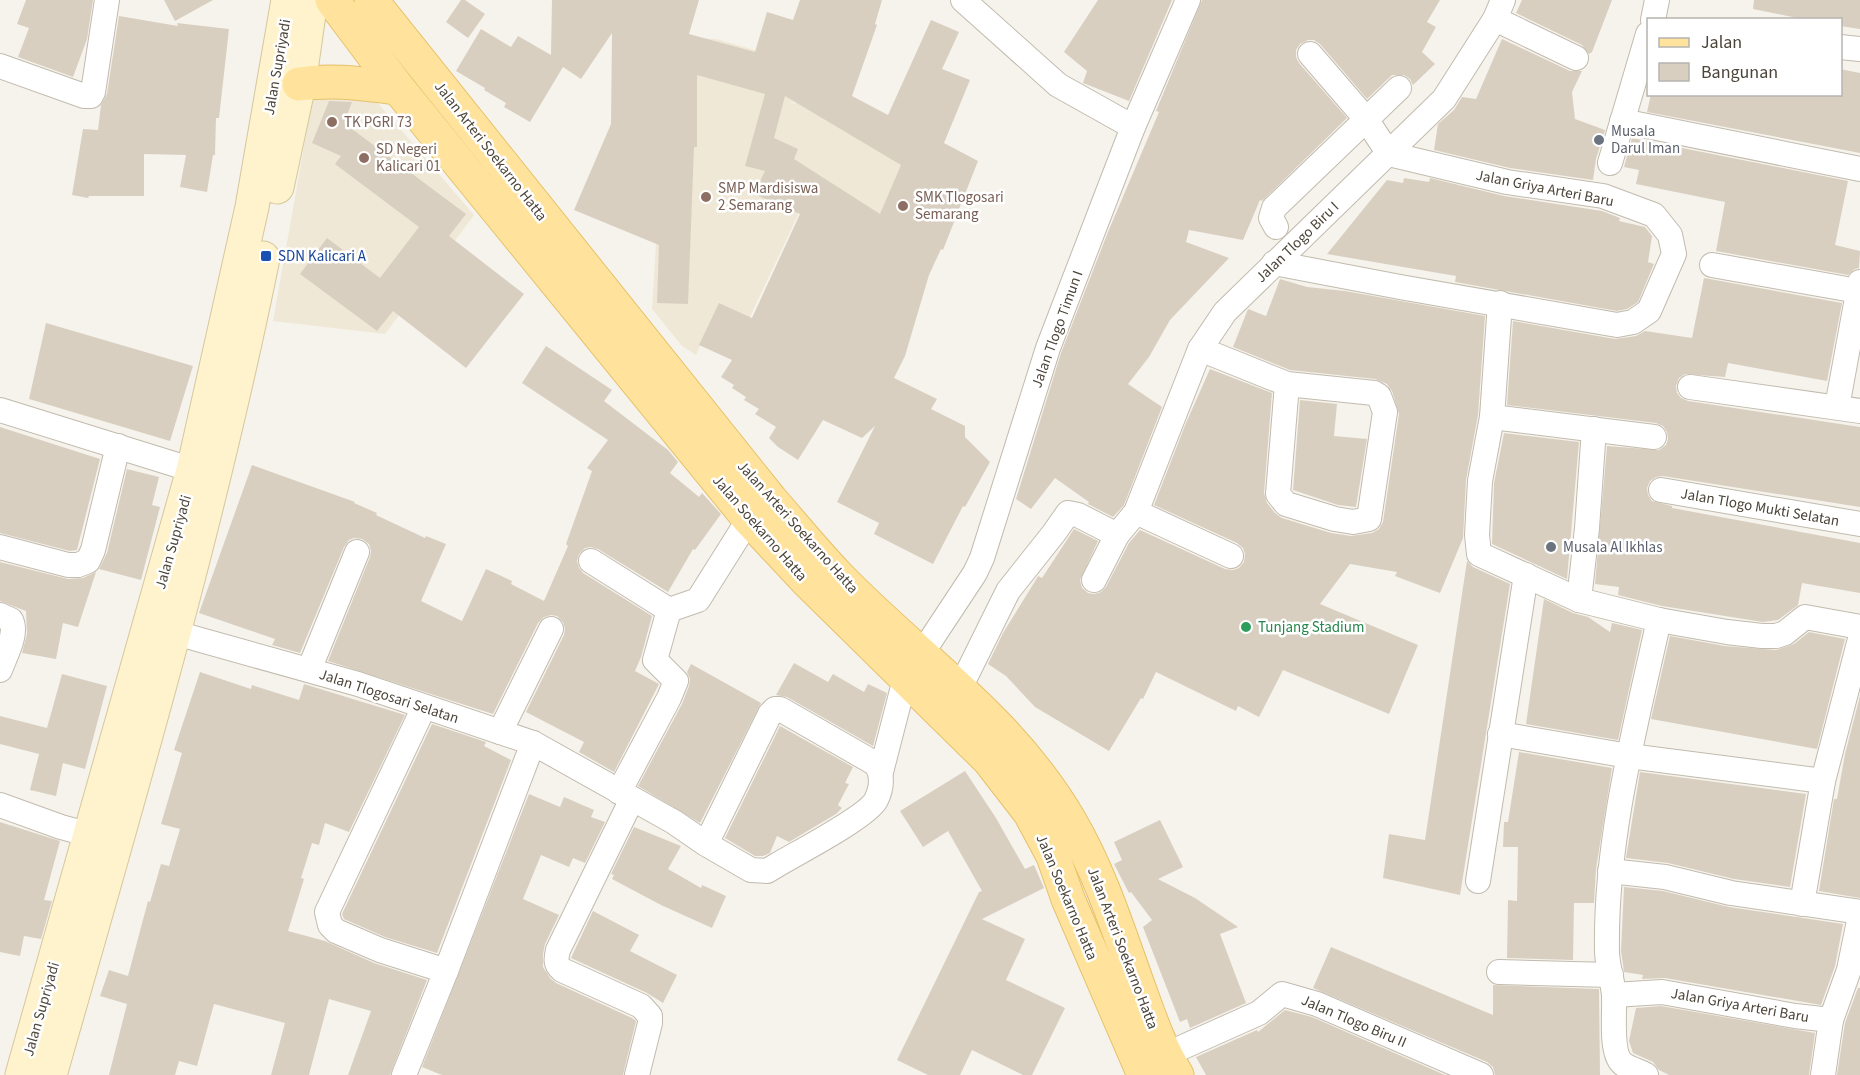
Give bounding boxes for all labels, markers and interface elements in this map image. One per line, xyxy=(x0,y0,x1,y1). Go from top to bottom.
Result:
street label: Jalan Supriyadi xyxy=(259,17,296,117)
legend xyxy=(1647,18,1842,96)
text: Jalan xyxy=(1701,30,1742,55)
text: Bangunan xyxy=(1701,60,1778,85)
street label: Jalan Arteri Soekarno Hatta xyxy=(429,77,552,226)
place label: TK PGRI 73 xyxy=(344,112,412,133)
marker: TK PGRI 73 xyxy=(325,115,339,129)
place label: Musala Darul Iman xyxy=(1611,121,1680,159)
marker: Musala Darul Iman xyxy=(1592,133,1606,147)
place label: SD Negeri Kalicari 01 xyxy=(376,139,441,177)
marker: SD Negeri Kalicari 01 xyxy=(357,151,371,165)
street label: Jalan Griya Arteri Baru xyxy=(1474,165,1616,212)
place label: SMP Mardisiswa 2 Semarang xyxy=(718,178,818,216)
place label: SMK Tlogosari Semarang xyxy=(915,187,1004,225)
marker: SMP Mardisiswa 2 Semarang xyxy=(699,190,713,204)
street label: Jalan Tlogo Biru I xyxy=(1251,197,1344,288)
marker: SMK Tlogosari Semarang xyxy=(896,199,910,213)
place label: SDN Kalicari A xyxy=(278,246,367,267)
marker: SDN Kalicari A xyxy=(259,249,273,263)
street label: Jalan Tlogo Timun I xyxy=(1027,268,1088,391)
street label: Jalan Arteri Soekarno Hatta xyxy=(732,456,863,598)
street label: Jalan Soekarno Hatta xyxy=(708,471,812,586)
street label: Jalan Tlogo Mukti Selatan xyxy=(1679,483,1841,532)
street label: Jalan Supriyadi xyxy=(150,493,197,592)
place label: Musala Al Ikhlas xyxy=(1563,537,1662,558)
marker: Musala Al Ikhlas xyxy=(1544,540,1558,554)
place label: Tunjang Stadium xyxy=(1258,617,1364,638)
marker: Tunjang Stadium xyxy=(1239,620,1253,634)
street label: Jalan Tlogosari Selatan xyxy=(316,664,461,729)
street label: Jalan Soekarno Hatta xyxy=(1031,831,1102,963)
street label: Jalan Arteri Soekarno Hatta xyxy=(1082,864,1163,1032)
street label: Jalan Supriyadi xyxy=(18,960,65,1059)
street label: Jalan Griya Arteri Baru xyxy=(1669,983,1811,1028)
street label: Jalan Tlogo Biru II xyxy=(1298,990,1410,1053)

